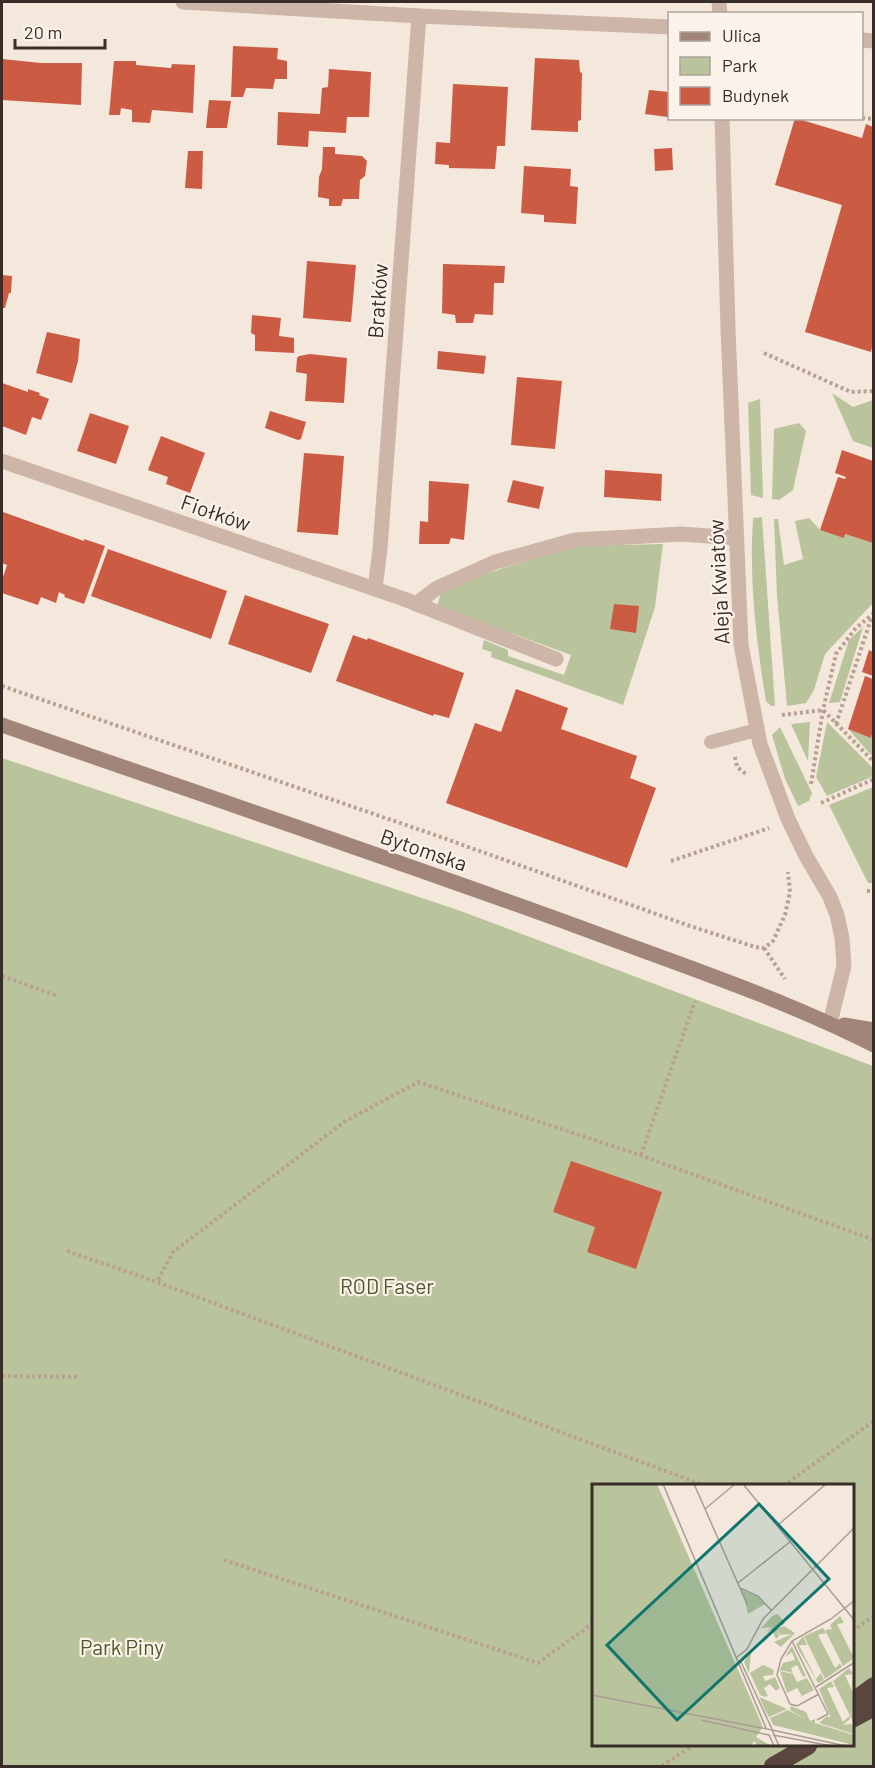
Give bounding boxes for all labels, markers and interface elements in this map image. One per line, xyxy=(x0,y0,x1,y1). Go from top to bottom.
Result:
scale bar xyxy=(15,12,105,50)
legend xyxy=(668,12,863,120)
text: 20 m xyxy=(24,21,62,43)
text: Ulica xyxy=(722,24,761,46)
text: Park xyxy=(722,54,757,76)
text: Budynek xyxy=(722,84,789,106)
street label: Bratków xyxy=(362,263,392,339)
street label: Fiołków xyxy=(178,488,254,536)
street label: Aleja Kwiatów xyxy=(702,519,734,645)
street label: Bytomska xyxy=(377,823,471,875)
park label: ROD Faser xyxy=(340,1273,434,1298)
inset map xyxy=(592,1484,854,1747)
park label: Park Piny xyxy=(80,1634,164,1659)

